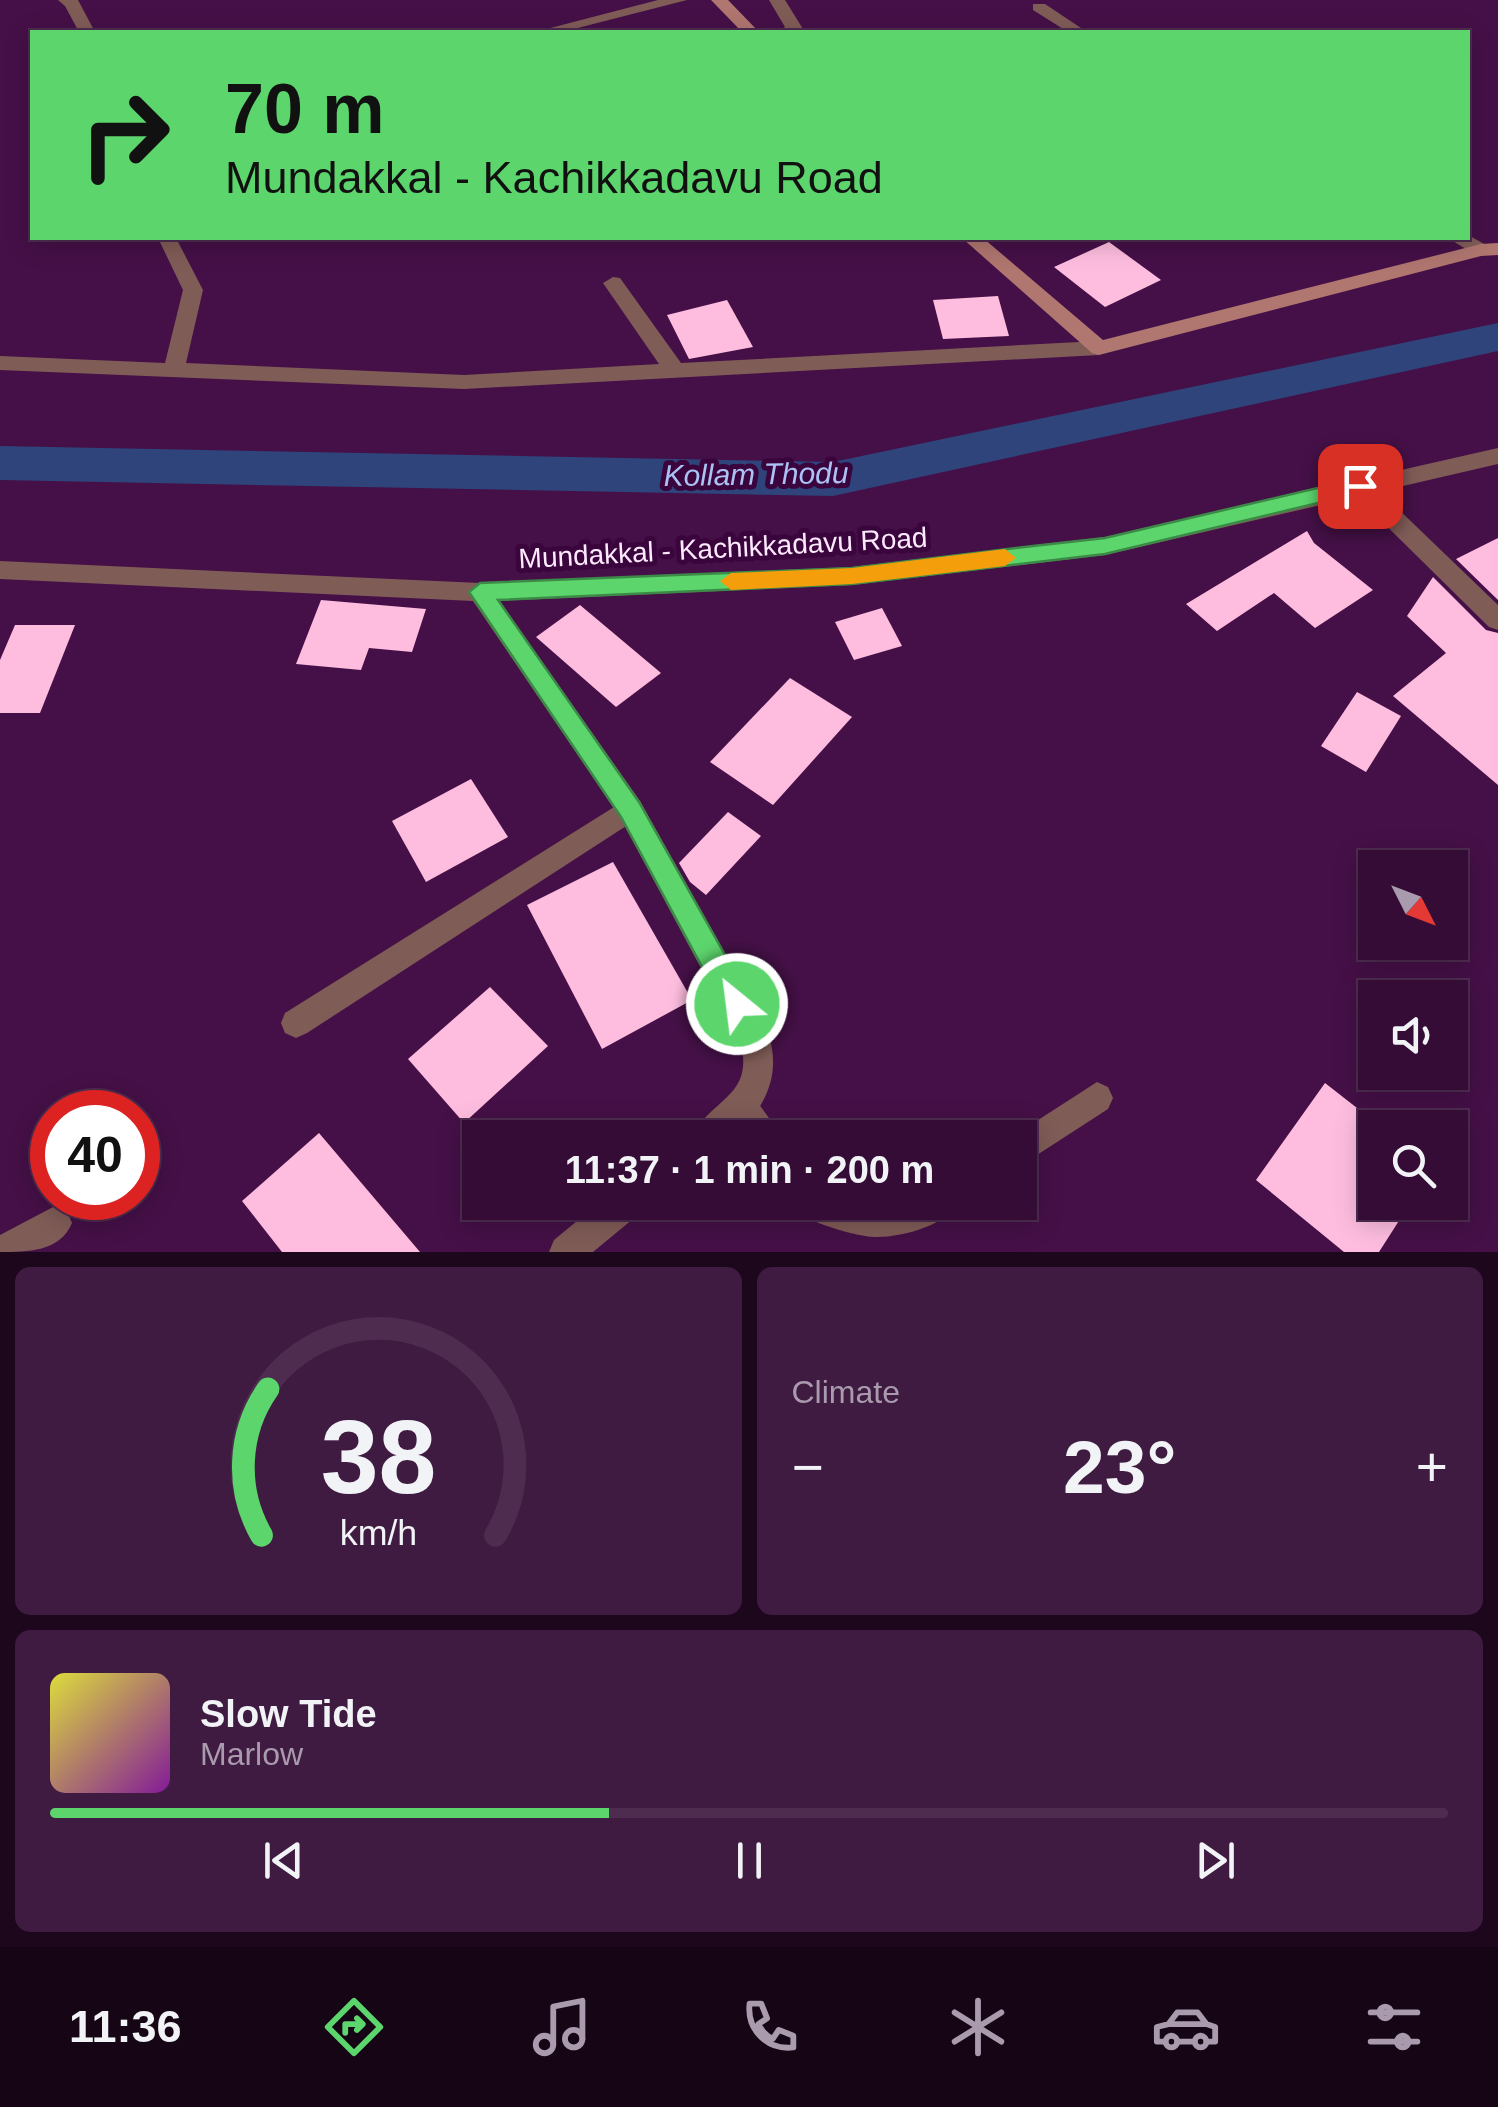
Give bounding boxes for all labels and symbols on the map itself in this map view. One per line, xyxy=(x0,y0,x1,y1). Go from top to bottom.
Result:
pin xyxy=(1318,444,1403,529)
water label: Kollam Thodu xyxy=(663,456,849,492)
street label: Mundakkal - Kachikkadavu Road xyxy=(518,522,928,574)
north arrow xyxy=(1358,850,1468,960)
position arrow xyxy=(685,952,789,1056)
speed limit sign: 40 xyxy=(30,1090,160,1220)

